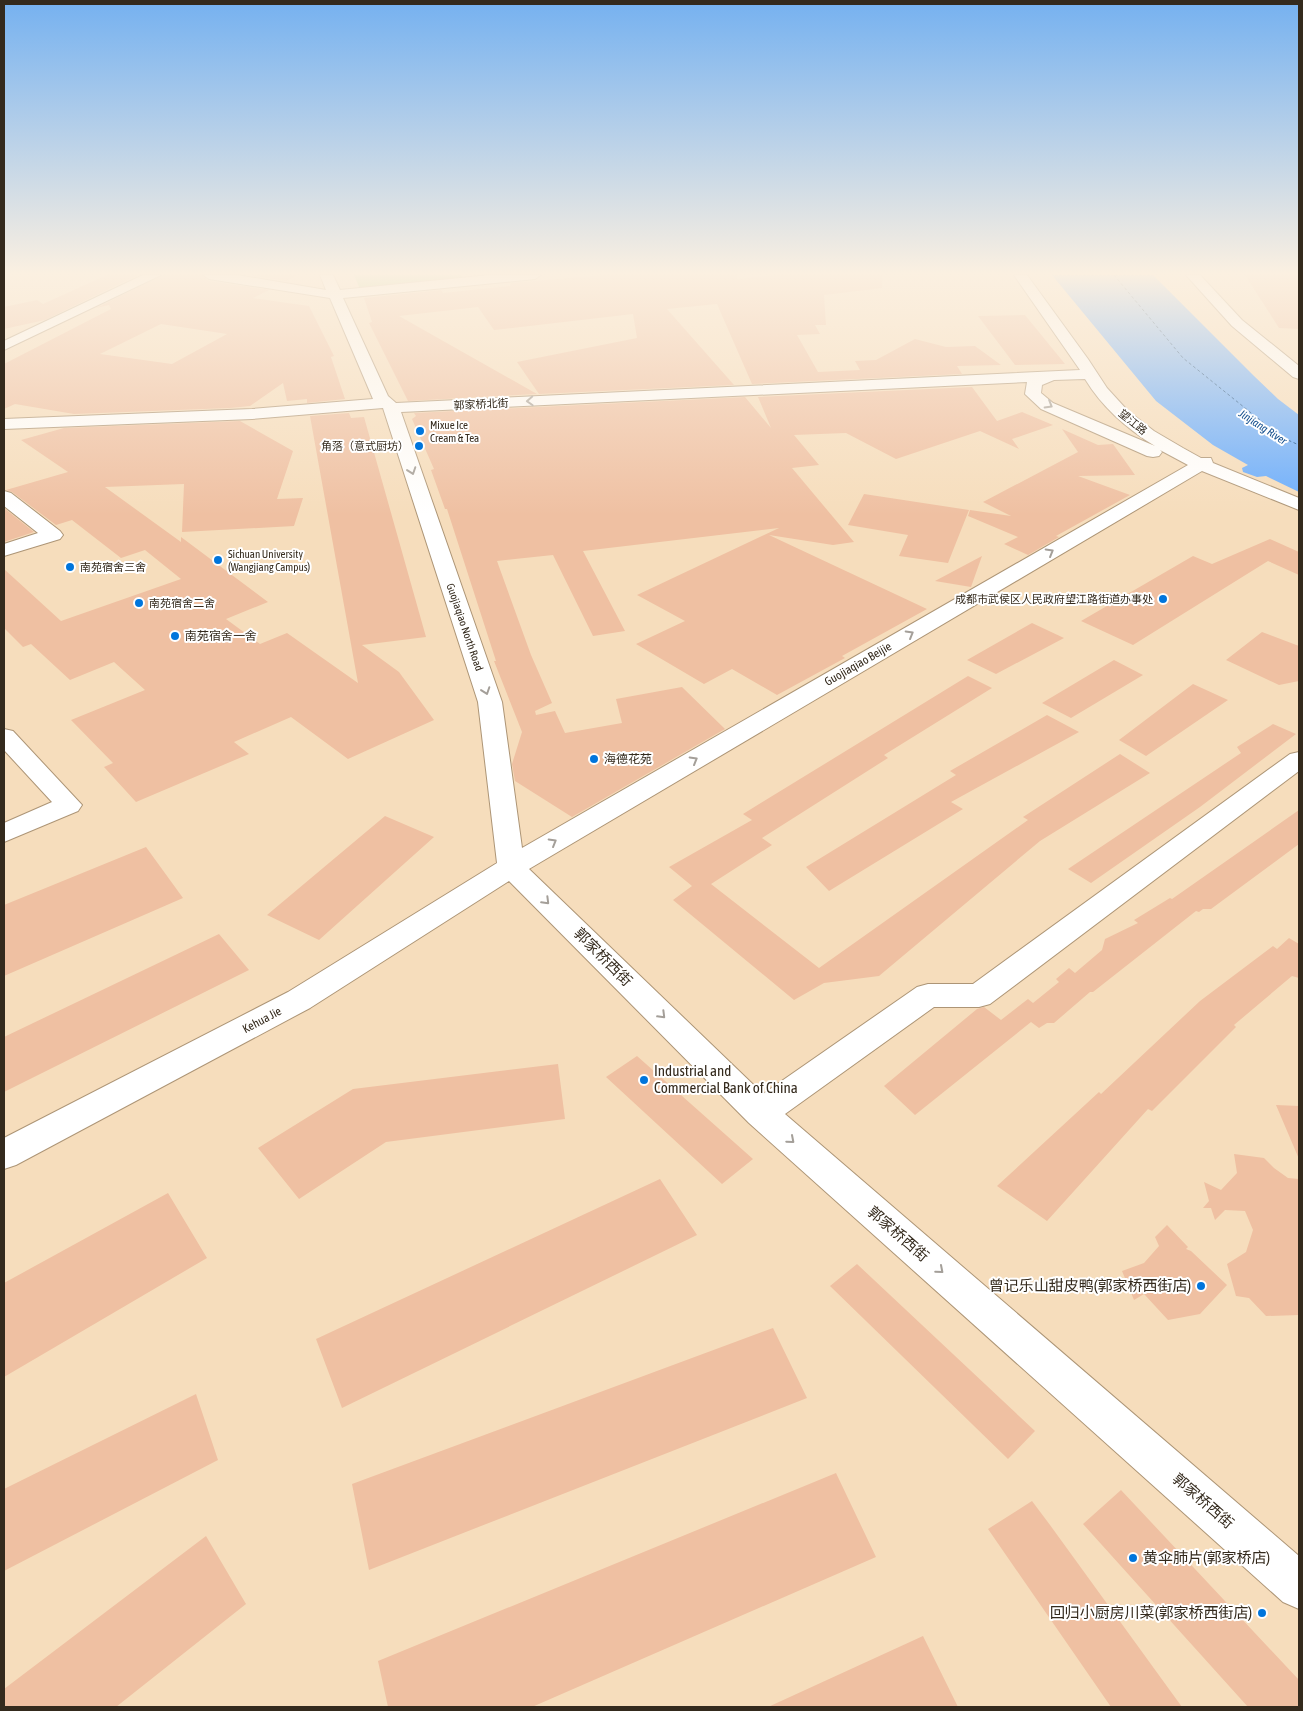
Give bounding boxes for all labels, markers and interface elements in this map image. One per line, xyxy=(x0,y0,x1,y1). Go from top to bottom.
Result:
one-way arrow xyxy=(526,396,534,407)
street label: 郭家桥北街 xyxy=(453,397,509,411)
one-way arrow xyxy=(1043,399,1052,409)
street label: 望江路 xyxy=(1116,407,1150,437)
water label: Jinjiang River xyxy=(1236,407,1290,447)
place label: Mixue Ice Cream & Tea xyxy=(430,419,479,444)
marker: Mixue Ice Cream & Tea xyxy=(414,425,426,437)
place label: 角落（意式厨坊） xyxy=(321,440,409,452)
marker: 角落（意式厨坊） xyxy=(413,440,425,452)
one-way arrow xyxy=(407,466,417,475)
place label: Sichuan University (Wangjiang Campus) xyxy=(228,548,311,573)
one-way arrow xyxy=(1044,549,1053,559)
marker: Sichuan University (Wangjiang Campus) xyxy=(212,554,224,566)
marker: 南苑宿舍三舍 xyxy=(64,561,76,573)
place label: 南苑宿舍三舍 xyxy=(80,561,146,573)
street label: Guojiaqiao North Road xyxy=(444,582,486,672)
place label: 成都市武侯区人民政府望江路街道办事处 xyxy=(955,593,1153,605)
marker: 成都市武侯区人民政府望江路街道办事处 xyxy=(1157,593,1169,605)
marker: 南苑宿舍二舍 xyxy=(133,597,145,609)
place label: 南苑宿舍二舍 xyxy=(149,597,215,609)
place label: 南苑宿舍一舍 xyxy=(185,629,257,643)
marker: 南苑宿舍一舍 xyxy=(169,630,181,642)
one-way arrow xyxy=(904,631,913,641)
street label: Guojiaqiao Beijie xyxy=(822,639,894,689)
one-way arrow xyxy=(480,687,490,695)
place label: 海德花苑 xyxy=(604,752,652,766)
marker: 海德花苑 xyxy=(588,753,600,765)
one-way arrow xyxy=(688,757,697,767)
one-way arrow xyxy=(548,839,557,849)
one-way arrow xyxy=(540,895,549,904)
street label: 郭家桥西街 xyxy=(571,924,636,989)
street label: Kehua Jie xyxy=(240,1004,284,1036)
one-way arrow xyxy=(656,1009,665,1018)
place label: Industrial and Commercial Bank of China xyxy=(654,1062,798,1096)
marker: Industrial and Commercial Bank of China xyxy=(638,1074,650,1086)
one-way arrow xyxy=(786,1134,795,1143)
street label: 郭家桥西街 xyxy=(864,1203,932,1265)
one-way arrow xyxy=(934,1264,943,1273)
place label: 曾记乐山甜皮鸭(郭家桥西街店) xyxy=(989,1277,1191,1294)
marker: 曾记乐山甜皮鸭(郭家桥西街店) xyxy=(1195,1280,1207,1292)
street label: 郭家桥西街 xyxy=(1169,1470,1237,1532)
place label: 黄伞肺片(郭家桥店) xyxy=(1143,1549,1270,1566)
marker: 黄伞肺片(郭家桥店) xyxy=(1127,1552,1139,1564)
place label: 回归小厨房川菜(郭家桥西街店) xyxy=(1050,1604,1252,1621)
marker: 回归小厨房川菜(郭家桥西街店) xyxy=(1256,1607,1268,1619)

